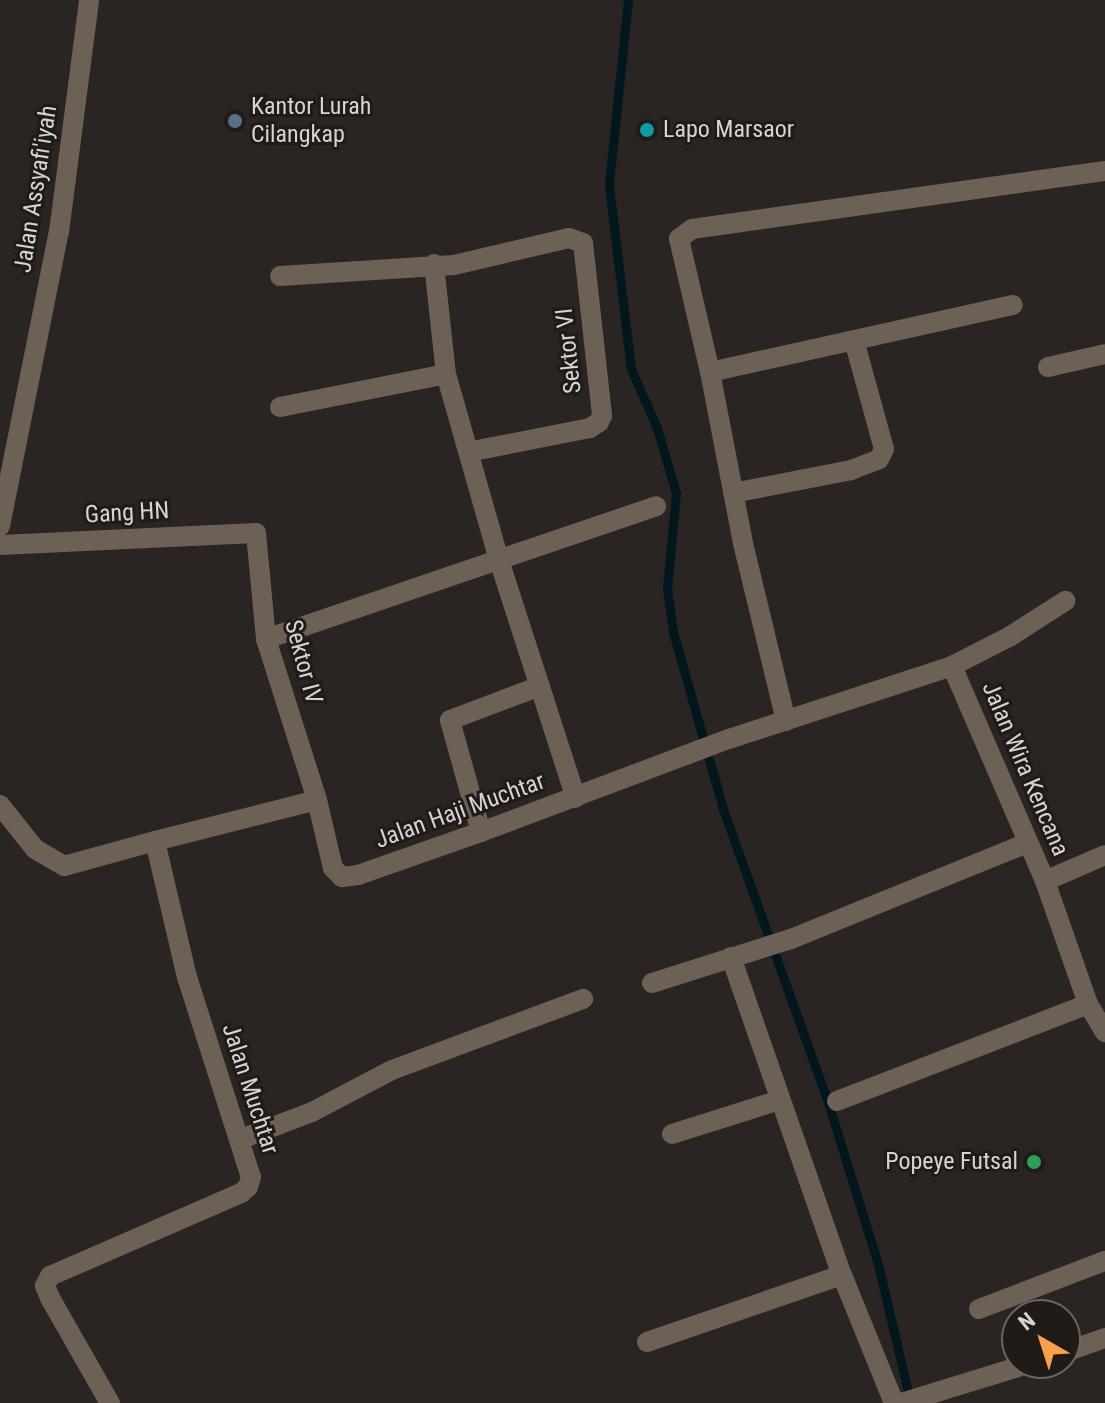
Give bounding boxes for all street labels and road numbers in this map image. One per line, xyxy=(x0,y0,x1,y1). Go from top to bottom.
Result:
street label: Jalan Assyafi'iyah xyxy=(9,103,63,275)
street label: Sektor VI xyxy=(550,307,588,395)
street label: Gang HN xyxy=(84,496,170,530)
street label: Sektor IV xyxy=(278,617,328,707)
street label: Jalan Wira Kencana xyxy=(975,678,1075,860)
street label: Jalan Haji Muchtar xyxy=(371,767,549,855)
street label: Jalan Muchtar xyxy=(215,1020,285,1158)

